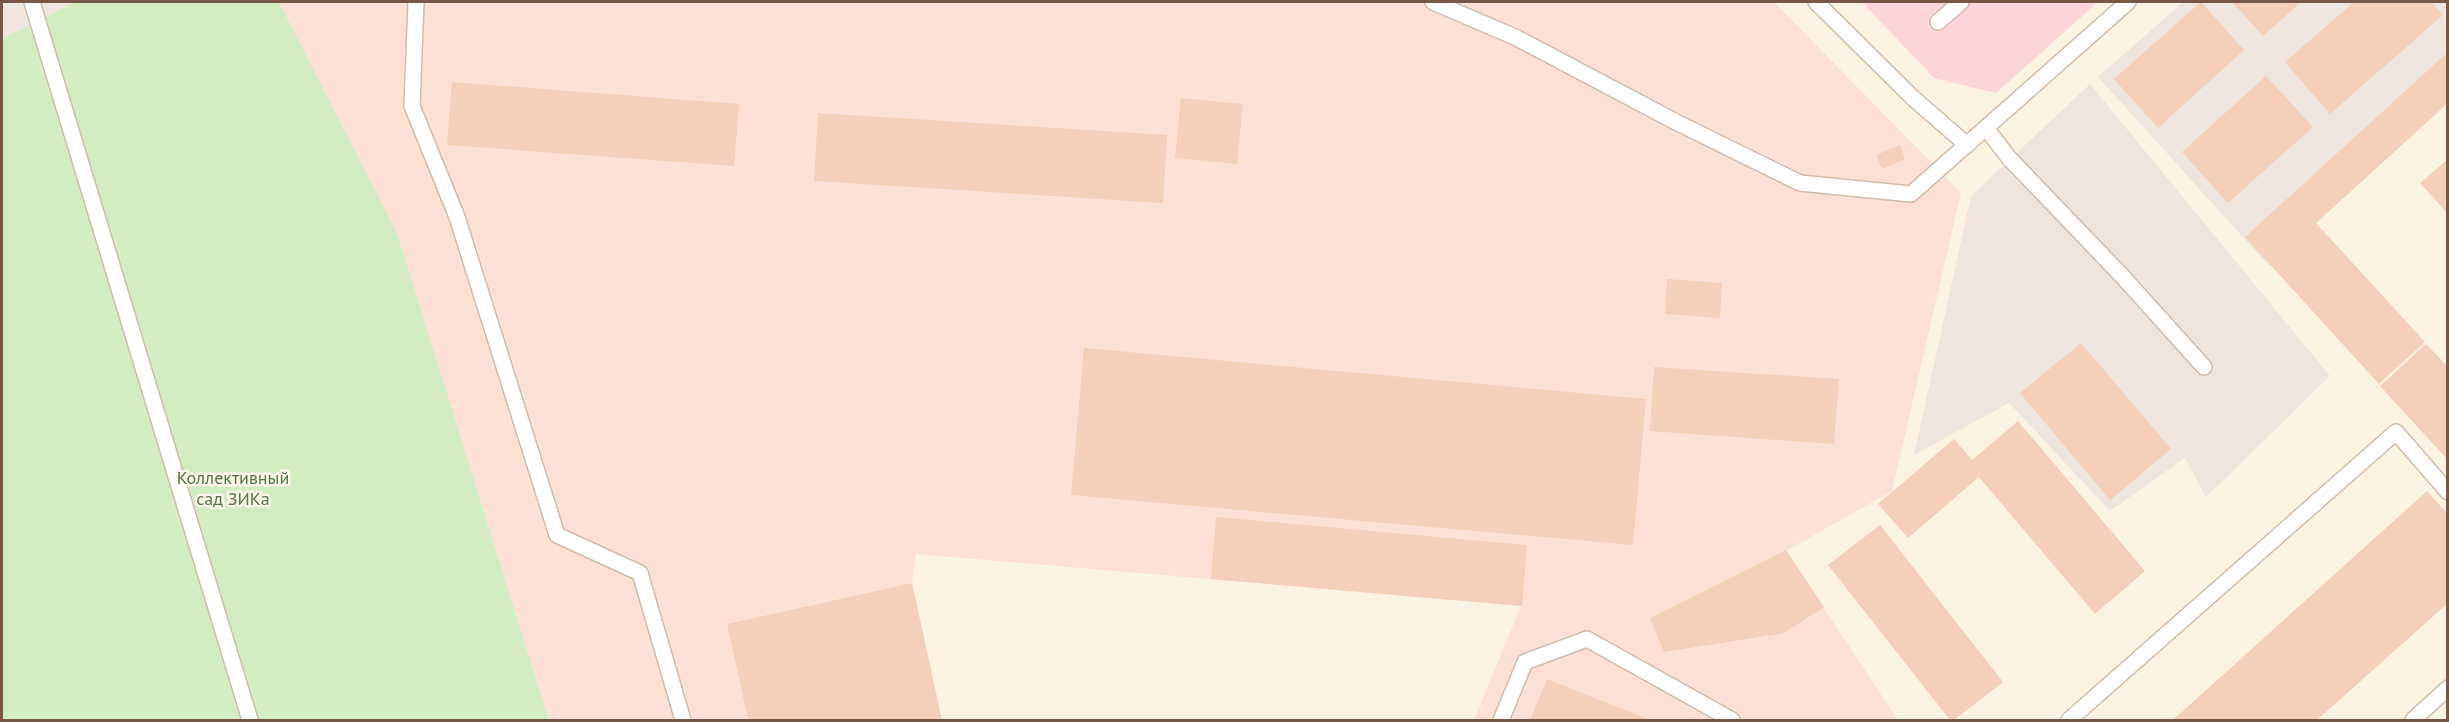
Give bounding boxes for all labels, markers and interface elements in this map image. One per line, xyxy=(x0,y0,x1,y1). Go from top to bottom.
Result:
park label: Коллективный сад ЗИКа xyxy=(177,466,289,510)

